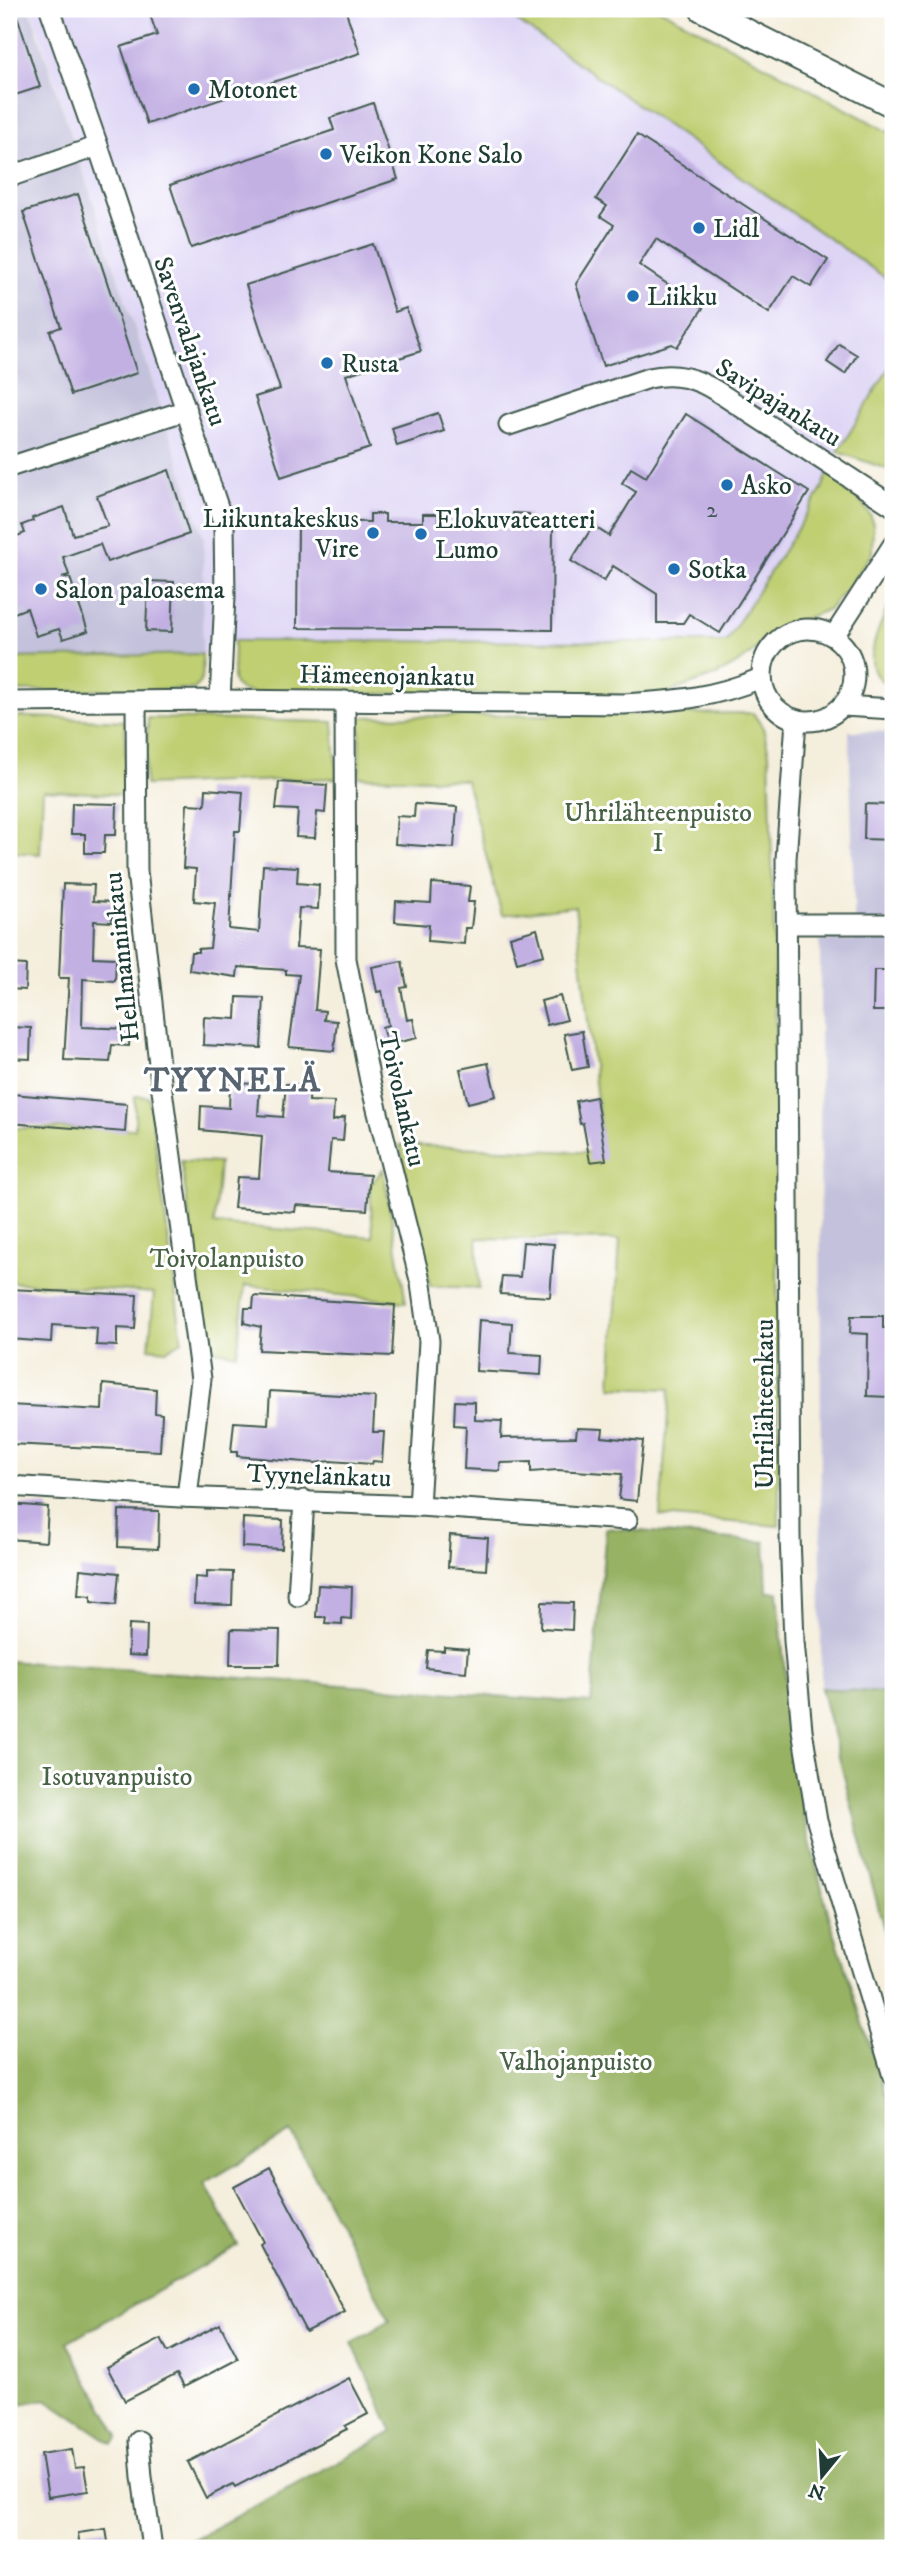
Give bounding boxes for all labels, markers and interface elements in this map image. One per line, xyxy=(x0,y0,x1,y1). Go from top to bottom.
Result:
place label: Motonet xyxy=(208,74,298,107)
marker: Motonet xyxy=(186,81,202,97)
place label: Veikon Kone Salo xyxy=(339,139,523,172)
marker: Veikon Kone Salo xyxy=(318,146,334,162)
place label: Lidl xyxy=(713,213,759,246)
marker: Lidl xyxy=(691,220,707,236)
street label: Savenvalajankatu xyxy=(145,252,234,431)
place label: Liikku xyxy=(647,281,717,314)
marker: Liikku xyxy=(625,288,641,304)
place label: Rusta xyxy=(341,348,399,381)
street label: Savipajankatu xyxy=(709,352,847,455)
marker: Rusta xyxy=(319,355,335,371)
place label: Asko xyxy=(741,470,792,503)
marker: Asko xyxy=(719,477,735,493)
house number: 2 xyxy=(706,496,718,525)
place label: Liikuntakeskus Vire xyxy=(203,503,359,566)
place label: Elokuvateatteri Lumo xyxy=(435,504,595,567)
marker: Liikuntakeskus Vire xyxy=(365,525,381,541)
marker: Elokuvateatteri Lumo xyxy=(413,526,429,542)
place label: Sotka xyxy=(688,554,747,587)
marker: Sotka xyxy=(666,561,682,577)
place label: Salon paloasema xyxy=(55,574,225,607)
marker: Salon paloasema xyxy=(33,581,49,597)
street label: Hämeenojankatu xyxy=(299,658,475,695)
park label: Uhrilähteenpuisto I xyxy=(564,797,752,860)
street label: Hellmanninkatu xyxy=(97,870,148,1043)
street label: Toivolankatu xyxy=(370,1029,433,1170)
district label: TYYNELÄ xyxy=(143,1060,322,1102)
park label: Toivolanpuisto xyxy=(150,1243,304,1276)
street label: Uhrilähteenkatu xyxy=(749,1319,782,1489)
street label: Tyynelänkatu xyxy=(246,1457,392,1496)
park label: Isotuvanpuisto xyxy=(42,1761,192,1794)
park label: Valhojanpuisto xyxy=(499,2046,652,2079)
north arrow xyxy=(786,2442,856,2512)
text: N xyxy=(806,2477,828,2504)

